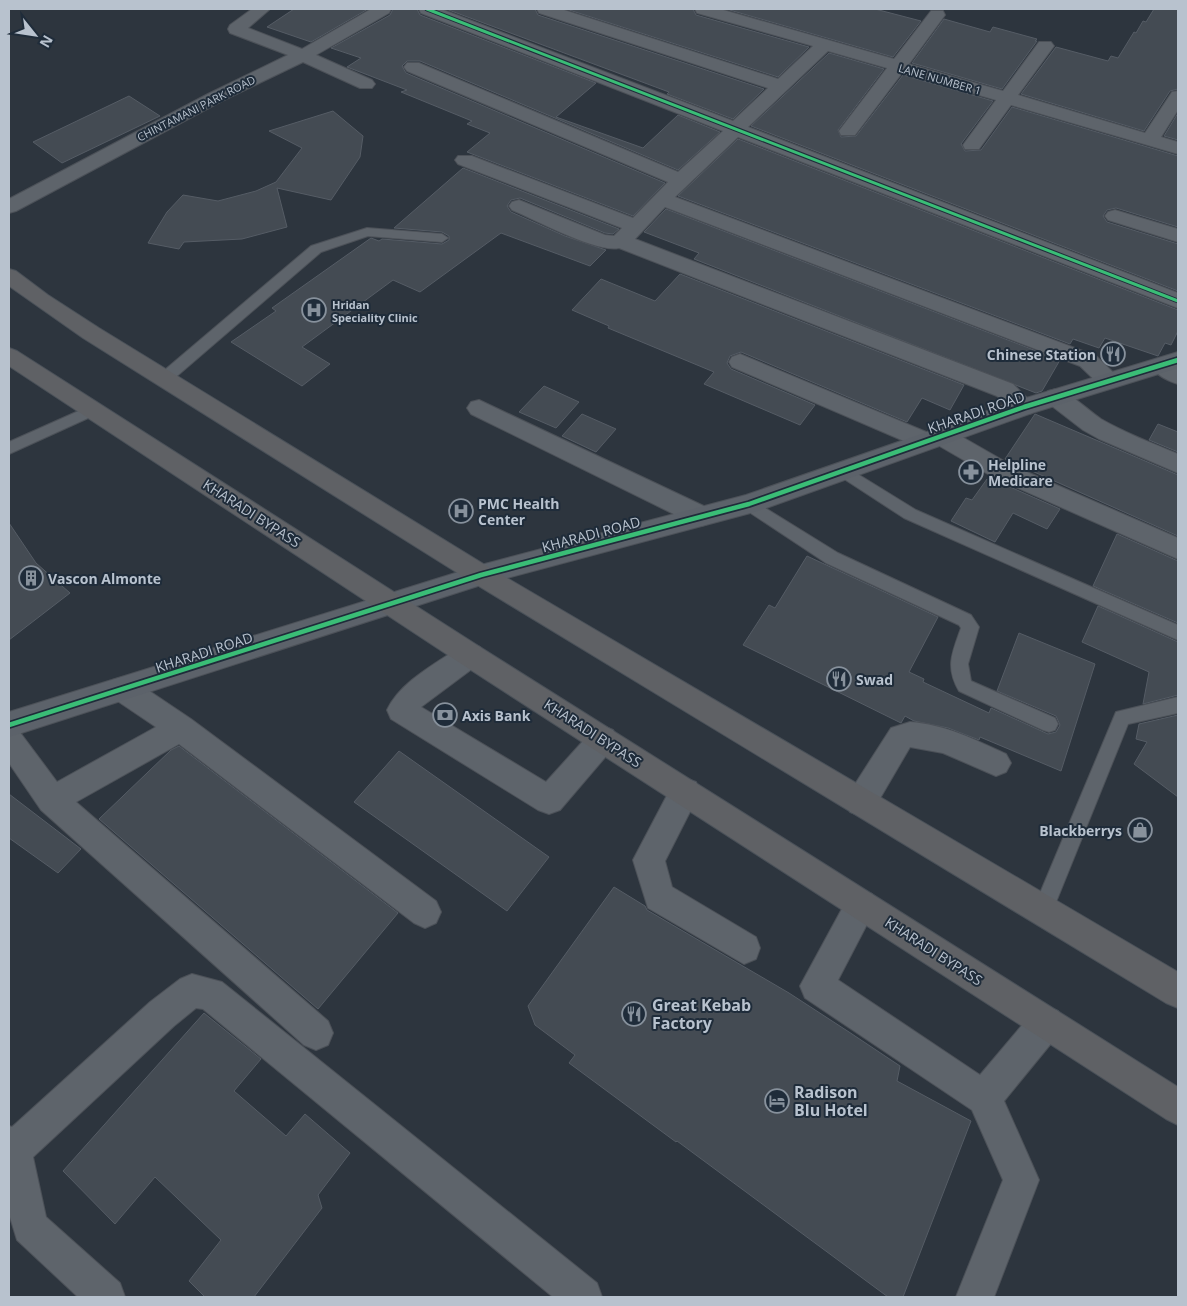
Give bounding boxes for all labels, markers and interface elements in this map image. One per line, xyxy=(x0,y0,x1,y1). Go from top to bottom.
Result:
north arrow xyxy=(10,10,60,60)
text: N xyxy=(36,32,58,51)
street label: LANE NUMBER 1 xyxy=(897,60,983,98)
street label: CHINTAMANI PARK ROAD xyxy=(134,72,258,144)
hospital icon: Hridan Speciality Clinic xyxy=(301,297,327,323)
place label: Hridan Speciality Clinic xyxy=(332,297,418,325)
restaurant icon: Chinese Station xyxy=(1100,341,1126,367)
place label: Chinese Station xyxy=(987,345,1096,364)
street label: KHARADI ROAD xyxy=(925,386,1027,438)
place label: Helpline Medicare xyxy=(988,455,1053,490)
pharmacy icon: Helpline Medicare xyxy=(958,459,984,485)
street label: KHARADI BYPASS xyxy=(200,474,304,552)
place label: PMC Health Center xyxy=(478,494,560,529)
hospital icon: PMC Health Center xyxy=(448,498,474,524)
street label: KHARADI ROAD xyxy=(540,512,642,556)
building icon: Vascon Almonte xyxy=(18,565,44,591)
place label: Vascon Almonte xyxy=(48,569,161,588)
street label: KHARADI ROAD xyxy=(153,627,255,677)
restaurant icon: Swad xyxy=(826,666,852,692)
place label: Swad xyxy=(856,670,893,689)
street label: KHARADI BYPASS xyxy=(541,694,645,772)
bank icon: Axis Bank xyxy=(432,702,458,728)
place label: Axis Bank xyxy=(462,706,531,725)
shop icon: Blackberrys xyxy=(1127,817,1153,843)
place label: Blackberrys xyxy=(1039,821,1122,840)
street label: KHARADI BYPASS xyxy=(882,912,986,990)
place label: Great Kebab Factory xyxy=(652,994,751,1034)
restaurant icon: Great Kebab Factory xyxy=(621,1001,647,1027)
place label: Radison Blu Hotel xyxy=(794,1081,868,1121)
hotel icon: Radison Blu Hotel xyxy=(764,1088,790,1114)

